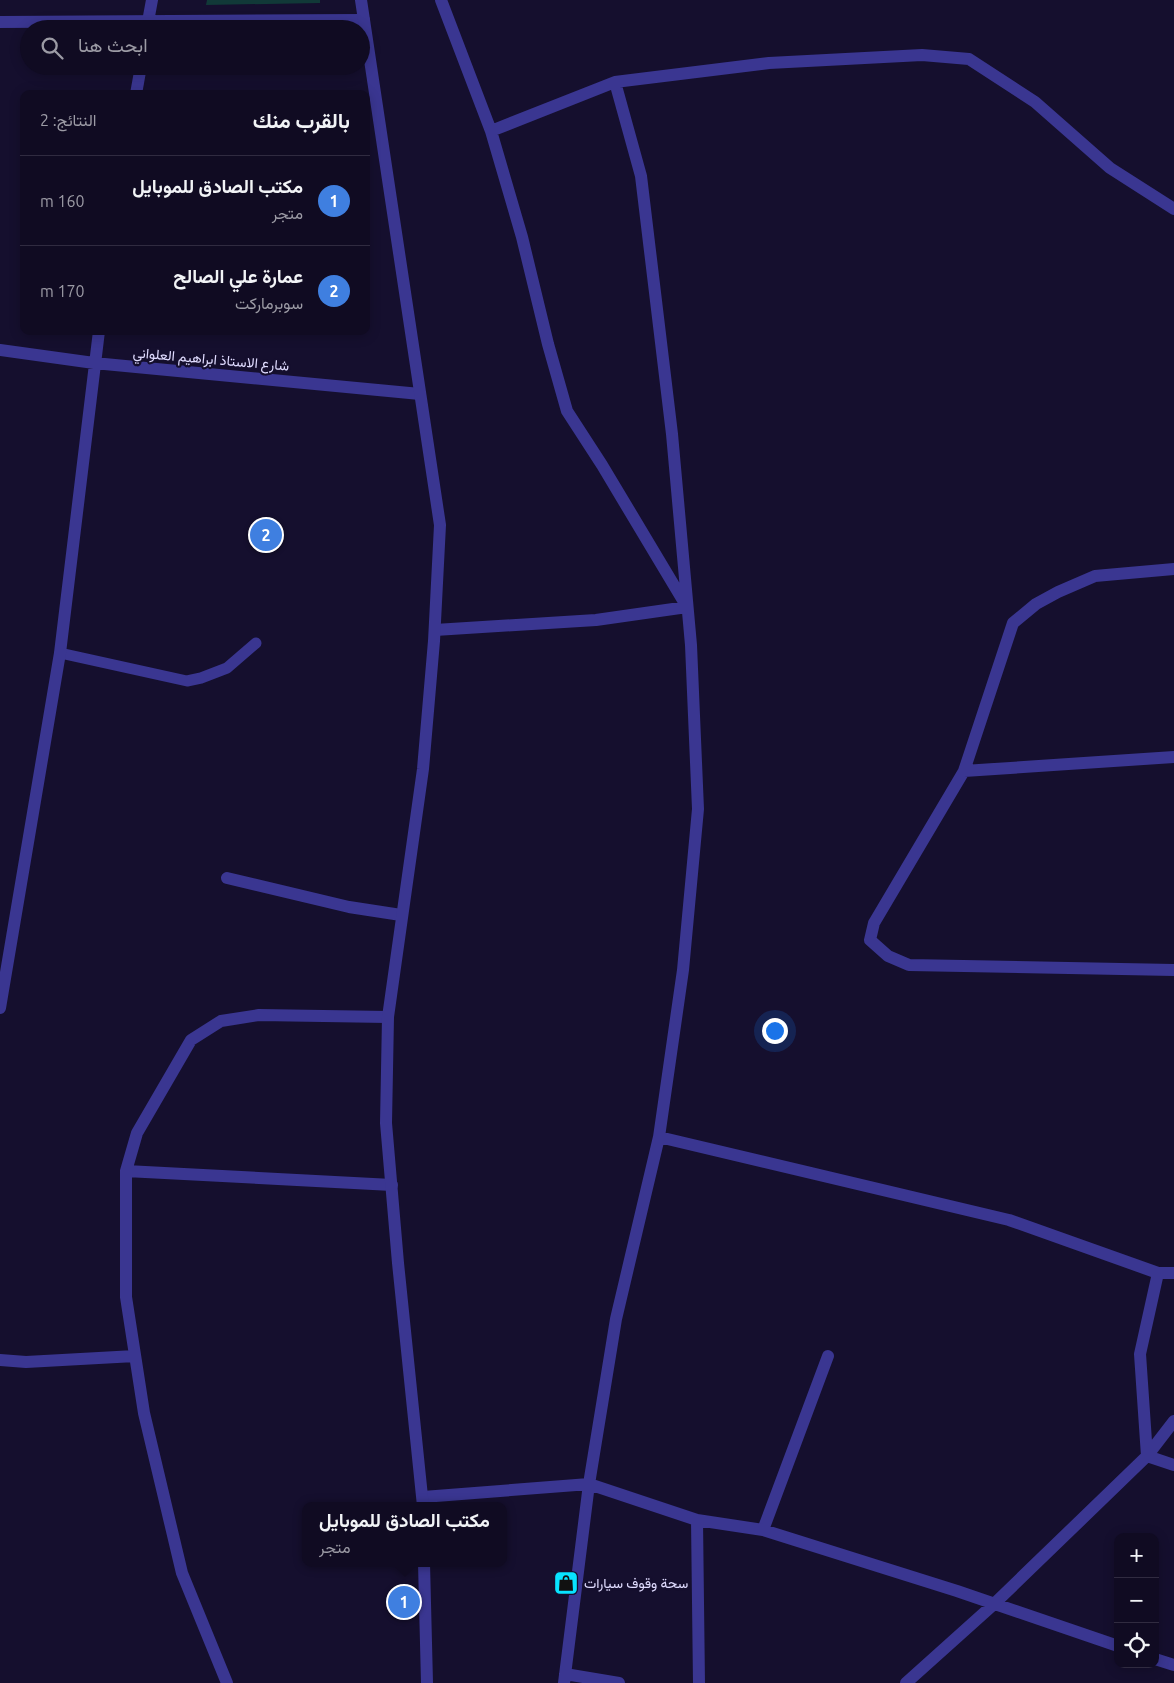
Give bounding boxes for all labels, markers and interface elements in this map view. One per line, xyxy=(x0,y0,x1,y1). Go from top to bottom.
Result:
search box xyxy=(20,20,370,75)
icon: search xyxy=(38,34,66,62)
text: ابحث هنا xyxy=(78,34,148,56)
text: بالقرب منك xyxy=(253,108,350,132)
text: النتائج: 2 xyxy=(40,111,97,129)
text: مكتب الصادق للموبايل xyxy=(132,175,303,197)
text: 160 m xyxy=(40,192,85,210)
text: 1 xyxy=(329,192,339,210)
text: متجر xyxy=(272,204,303,222)
text: عمارة علي الصالح xyxy=(173,265,303,287)
text: 170 m xyxy=(40,282,85,300)
text: 2 xyxy=(329,282,339,300)
text: سوبرماركت xyxy=(235,294,303,312)
street label: شارع الاستاذ ابراهيم العلواني xyxy=(132,344,290,378)
pin: 2 xyxy=(250,516,282,554)
your location xyxy=(762,1018,788,1044)
popup xyxy=(302,1502,507,1567)
text: مكتب الصادق للموبايل xyxy=(319,1509,490,1531)
map controls xyxy=(1114,1533,1159,1668)
button: + xyxy=(1114,1533,1159,1578)
text: متجر xyxy=(319,1538,350,1556)
shop icon: سحة وقوف سيارات xyxy=(553,1570,579,1596)
place label: سحة وقوف سيارات xyxy=(584,1575,688,1592)
button: − xyxy=(1114,1578,1159,1623)
pin: 1 xyxy=(388,1583,420,1621)
button: locate xyxy=(1114,1623,1159,1668)

